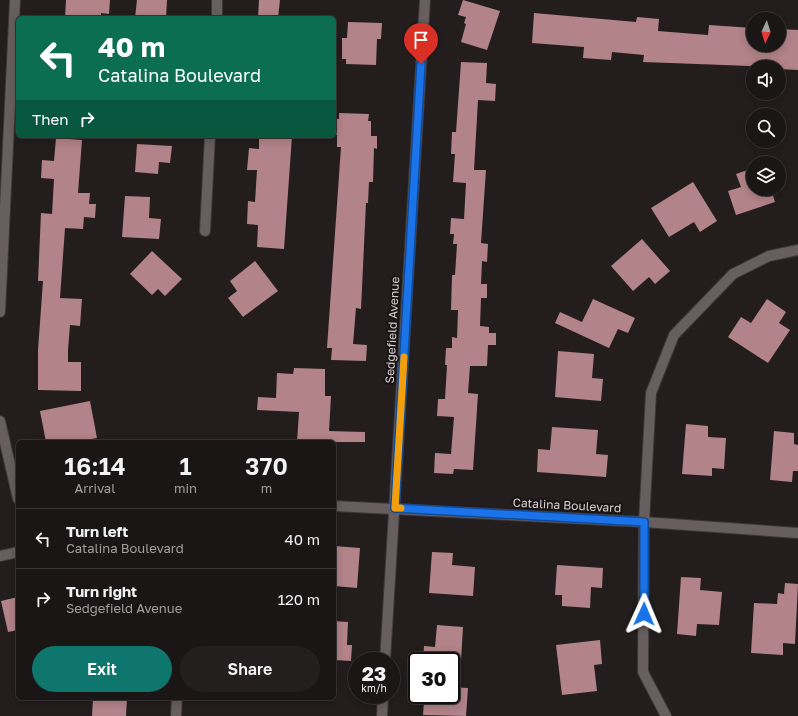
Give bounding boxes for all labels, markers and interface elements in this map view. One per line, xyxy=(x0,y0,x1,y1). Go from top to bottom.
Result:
north arrow xyxy=(746,12,786,52)
map controls xyxy=(746,12,786,196)
pin xyxy=(404,23,438,64)
icon: arrive xyxy=(410,29,432,51)
text: 40 m xyxy=(98,30,165,63)
icon: left xyxy=(32,32,84,84)
button: sound xyxy=(746,60,786,100)
text: Catalina Boulevard xyxy=(98,64,261,86)
icon: right xyxy=(76,108,98,130)
button: search xyxy=(746,108,786,148)
text: Then xyxy=(32,110,68,128)
button: layers xyxy=(746,156,786,196)
street label: Sedgefield Avenue xyxy=(382,276,402,384)
text: 16:14 xyxy=(64,451,126,480)
text: 1 xyxy=(179,451,191,480)
text: 370 xyxy=(245,451,288,480)
text: Arrival xyxy=(75,480,115,496)
text: min xyxy=(174,480,197,496)
text: m xyxy=(261,480,272,496)
street label: Catalina Boulevard xyxy=(512,495,622,515)
text: Turn left xyxy=(66,522,128,540)
icon: left xyxy=(32,528,54,550)
text: 40 m xyxy=(285,530,320,548)
text: Catalina Boulevard xyxy=(66,540,184,556)
text: Turn right xyxy=(66,582,137,600)
icon: right xyxy=(32,588,54,610)
text: 120 m xyxy=(278,590,320,608)
position arrow xyxy=(623,593,665,635)
text: Sedgefield Avenue xyxy=(66,600,182,616)
button: Exit xyxy=(32,646,172,692)
button: Share xyxy=(180,646,320,692)
speed limit sign: 30 xyxy=(408,652,460,704)
text: 23 xyxy=(362,661,386,685)
text: km/h xyxy=(361,682,387,694)

